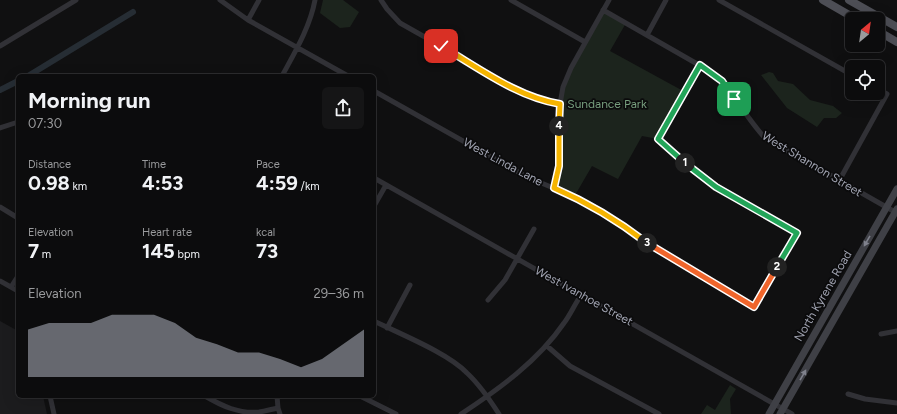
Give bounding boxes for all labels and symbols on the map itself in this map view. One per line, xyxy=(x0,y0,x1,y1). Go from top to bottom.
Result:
north arrow xyxy=(845,12,885,52)
pin xyxy=(424,29,458,63)
pin xyxy=(717,82,751,116)
park label: Sundance Park xyxy=(567,97,647,111)
pin: 4 xyxy=(549,116,569,136)
street label: West Shannon Street xyxy=(759,129,865,200)
street label: West Linda Lane xyxy=(461,135,546,189)
pin: 1 xyxy=(675,153,695,173)
pin: 3 xyxy=(637,233,657,253)
one-way arrow xyxy=(864,235,871,247)
street label: North Kyrene Road xyxy=(791,248,855,344)
pin: 2 xyxy=(767,257,787,277)
street label: West Ivanhoe Street xyxy=(533,263,636,329)
one-way arrow xyxy=(799,369,806,381)

